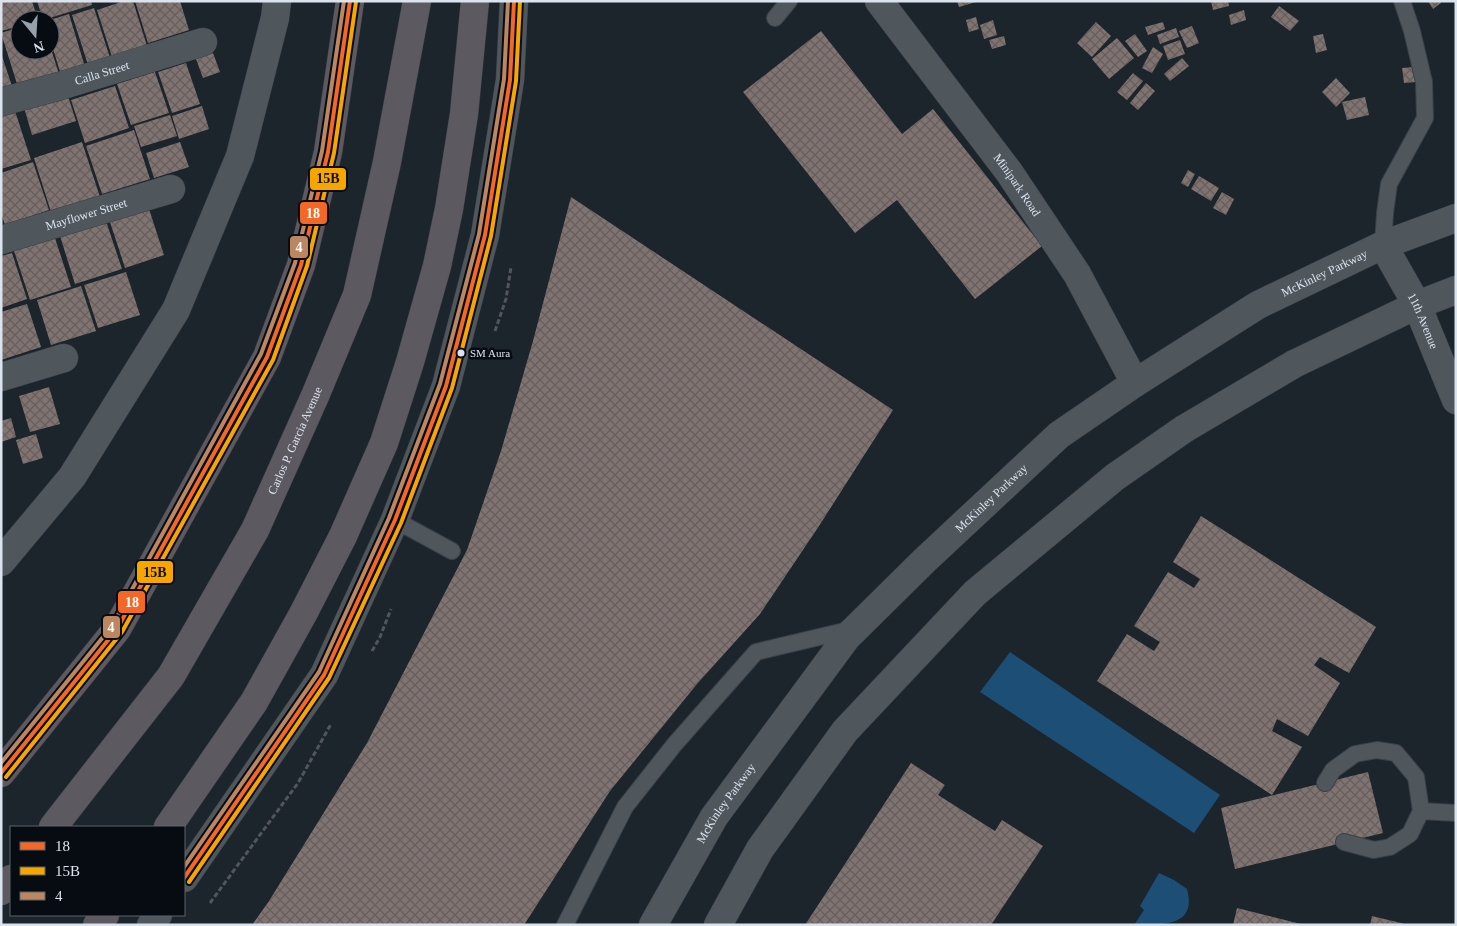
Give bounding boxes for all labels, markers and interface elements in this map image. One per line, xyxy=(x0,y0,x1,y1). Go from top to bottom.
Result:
north arrow xyxy=(10,10,60,60)
text: N xyxy=(32,38,46,56)
street label: Calla Street xyxy=(73,58,132,88)
street label: Minipark Road xyxy=(991,151,1044,219)
line badge: 15B xyxy=(309,167,347,191)
text: 15B xyxy=(316,171,340,186)
street label: Mayflower Street xyxy=(44,195,129,233)
line badge: 18 xyxy=(299,201,328,225)
text: 18 xyxy=(306,206,320,221)
line badge: 4 xyxy=(289,235,309,259)
text: 4 xyxy=(296,240,303,255)
street label: McKinley Parkway xyxy=(1279,247,1370,300)
street label: 11th Avenue xyxy=(1405,290,1441,351)
place label: SM Aura xyxy=(470,347,510,359)
marker: SM Aura xyxy=(456,348,466,358)
street label: Carlos P. Garcia Avenue xyxy=(265,385,325,497)
street label: McKinley Parkway xyxy=(952,461,1030,535)
line badge: 15B xyxy=(136,560,174,584)
text: 15B xyxy=(143,565,167,580)
line badge: 18 xyxy=(117,590,146,614)
text: 18 xyxy=(125,595,139,610)
line badge: 4 xyxy=(102,615,121,639)
text: 4 xyxy=(108,620,115,635)
street label: McKinley Parkway xyxy=(694,761,758,846)
legend xyxy=(10,826,185,916)
text: 18 xyxy=(55,838,70,854)
text: 15B xyxy=(55,863,80,879)
text: 4 xyxy=(55,888,63,904)

